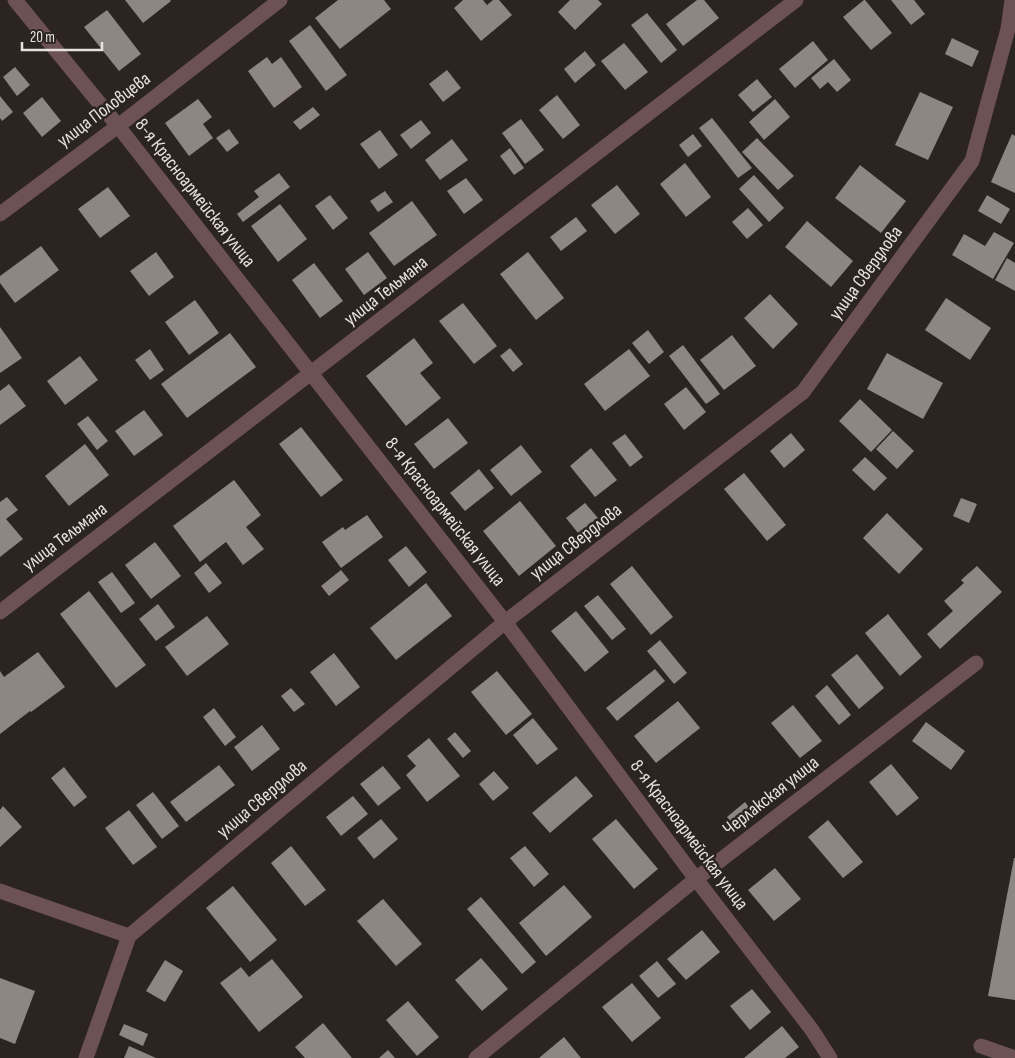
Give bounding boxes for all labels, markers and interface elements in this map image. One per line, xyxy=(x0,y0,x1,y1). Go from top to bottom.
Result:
scale bar xyxy=(22,20,102,52)
text: 20 m xyxy=(30,28,55,47)
street label: улица Половцева xyxy=(53,67,155,153)
street label: 8-я Красноармейская улица xyxy=(130,114,260,272)
street label: улица Свердлова xyxy=(824,222,908,324)
street label: улица Тельмана xyxy=(339,251,433,331)
street label: 8-я Красноармейская улица xyxy=(380,433,510,591)
street label: улица Тельмана xyxy=(18,498,112,576)
street label: улица Свердлова xyxy=(525,499,627,585)
street label: Черлакская улица xyxy=(718,751,824,841)
street label: улица Свердлова xyxy=(212,755,312,843)
street label: 8-я Красноармейская улица xyxy=(625,755,753,915)

